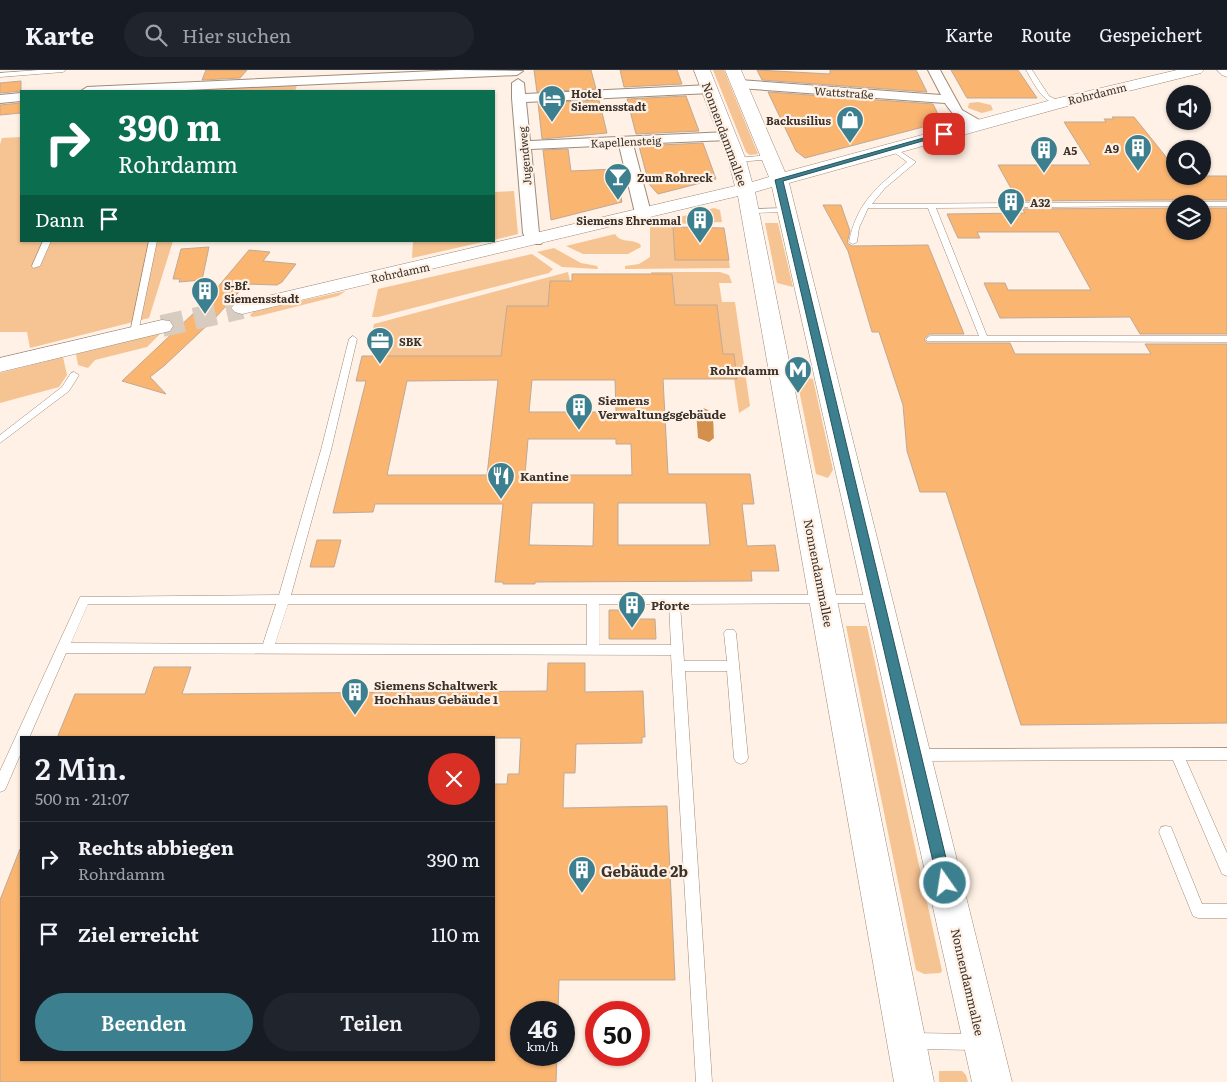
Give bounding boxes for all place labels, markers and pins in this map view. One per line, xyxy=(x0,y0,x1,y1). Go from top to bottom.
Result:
hotel icon: Hotel Siemensstadt xyxy=(537,84,567,123)
place label: Hotel Siemensstadt xyxy=(571,85,646,114)
shop icon: Backusilius xyxy=(835,105,865,144)
place label: Backusilius xyxy=(766,112,832,128)
pin xyxy=(923,113,965,155)
building icon: A9 xyxy=(1123,133,1153,172)
building icon: A5 xyxy=(1029,135,1059,174)
place label: A9 xyxy=(1104,140,1119,156)
place label: A5 xyxy=(1063,142,1077,158)
bar icon: Zum Rohreck xyxy=(603,162,633,201)
place label: Zum Rohreck xyxy=(637,169,713,185)
building icon: A32 xyxy=(996,187,1026,226)
place label: A32 xyxy=(1030,194,1050,210)
building icon: Siemens Ehrenmal xyxy=(685,205,715,244)
place label: Siemens Ehrenmal xyxy=(576,212,681,228)
building icon: S-Bf. Siemensstadt xyxy=(190,276,220,315)
place label: S-Bf. Siemensstadt xyxy=(224,277,299,306)
office icon: SBK xyxy=(365,326,395,365)
place label: SBK xyxy=(399,333,422,349)
metro station icon: Rohrdamm xyxy=(783,355,813,394)
place label: Rohrdamm xyxy=(710,361,779,379)
place label: Siemens Verwaltungsgebäude xyxy=(598,391,726,423)
building icon: Siemens Verwaltungsgebäude xyxy=(564,392,594,431)
restaurant icon: Kantine xyxy=(486,461,516,500)
place label: Kantine xyxy=(520,467,569,485)
building icon: Pforte xyxy=(617,590,647,629)
place label: Pforte xyxy=(651,596,690,614)
place label: Siemens Schaltwerk Hochhaus Gebäude 1 xyxy=(374,676,499,708)
building icon: Siemens Schaltwerk Hochhaus Gebäude 1 xyxy=(340,677,370,716)
building icon: Gebäude 2b xyxy=(567,855,597,894)
place label: Gebäude 2b xyxy=(601,859,688,882)

